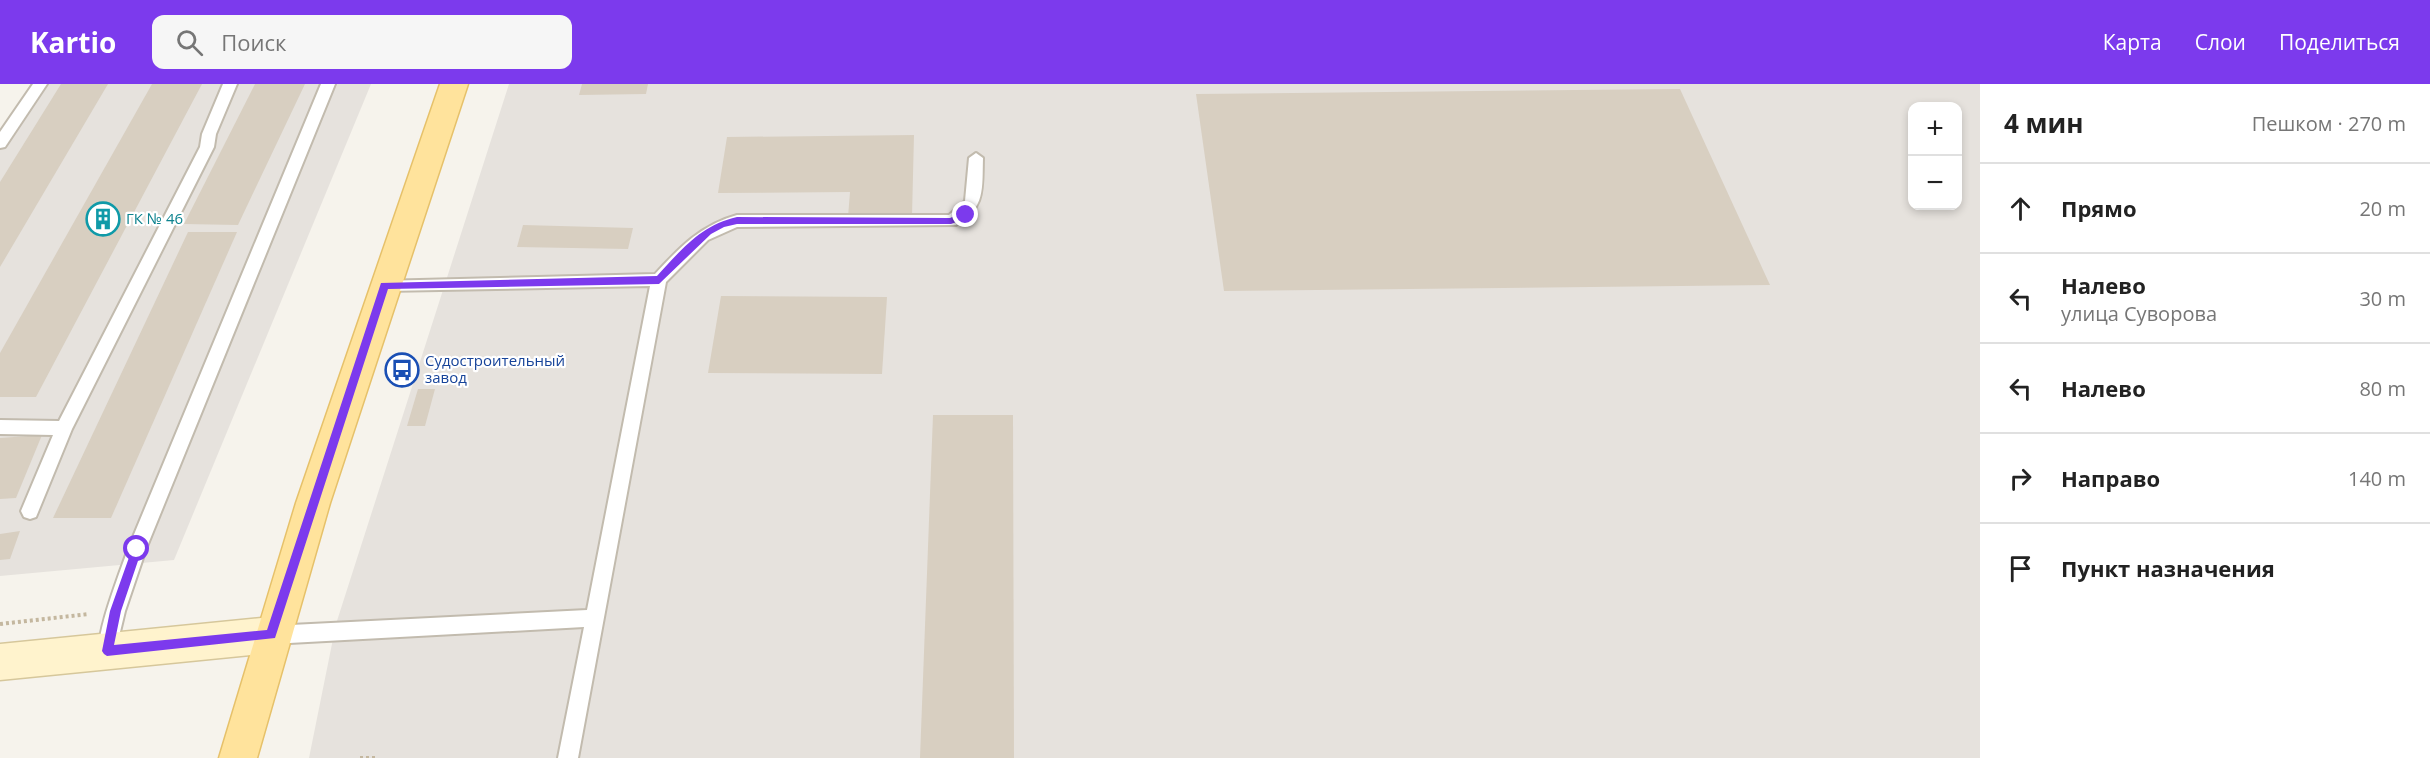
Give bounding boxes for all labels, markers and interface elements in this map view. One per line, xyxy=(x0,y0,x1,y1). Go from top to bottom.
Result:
search box xyxy=(152,15,572,69)
text: Kartio xyxy=(30,23,116,61)
icon: search xyxy=(173,26,206,59)
text: Поиск xyxy=(221,27,286,57)
text: Карта xyxy=(2103,28,2162,56)
text: Слои xyxy=(2195,28,2246,56)
text: Поделиться xyxy=(2279,28,2400,56)
map controls xyxy=(1908,102,1962,210)
button: + xyxy=(1908,102,1962,156)
text: 4 мин xyxy=(2004,105,2084,141)
text: Пешком · 270 m xyxy=(2252,110,2406,137)
button: − xyxy=(1908,156,1962,210)
icon: ahead xyxy=(2004,192,2037,225)
text: Прямо xyxy=(2061,193,2137,223)
text: 20 m xyxy=(2359,195,2406,222)
building icon: ГК № 46 xyxy=(85,201,121,237)
route end xyxy=(952,201,978,227)
place label: ГК № 46 xyxy=(126,208,183,228)
text: Налево xyxy=(2061,270,2146,300)
icon: left xyxy=(2004,282,2037,315)
text: 30 m xyxy=(2359,285,2406,312)
text: улица Суворова xyxy=(2061,300,2217,327)
place label: Судостроительный завод xyxy=(425,350,565,387)
bus stop icon: Судостроительный завод xyxy=(384,352,420,388)
icon: left xyxy=(2004,372,2037,405)
text: Налево xyxy=(2061,373,2146,403)
text: 80 m xyxy=(2359,375,2406,402)
icon: right xyxy=(2004,462,2037,495)
text: Направо xyxy=(2061,463,2160,493)
text: 140 m xyxy=(2348,465,2406,492)
route start xyxy=(123,535,149,561)
icon: arrive xyxy=(2004,552,2037,585)
text: Пункт назначения xyxy=(2061,553,2275,583)

